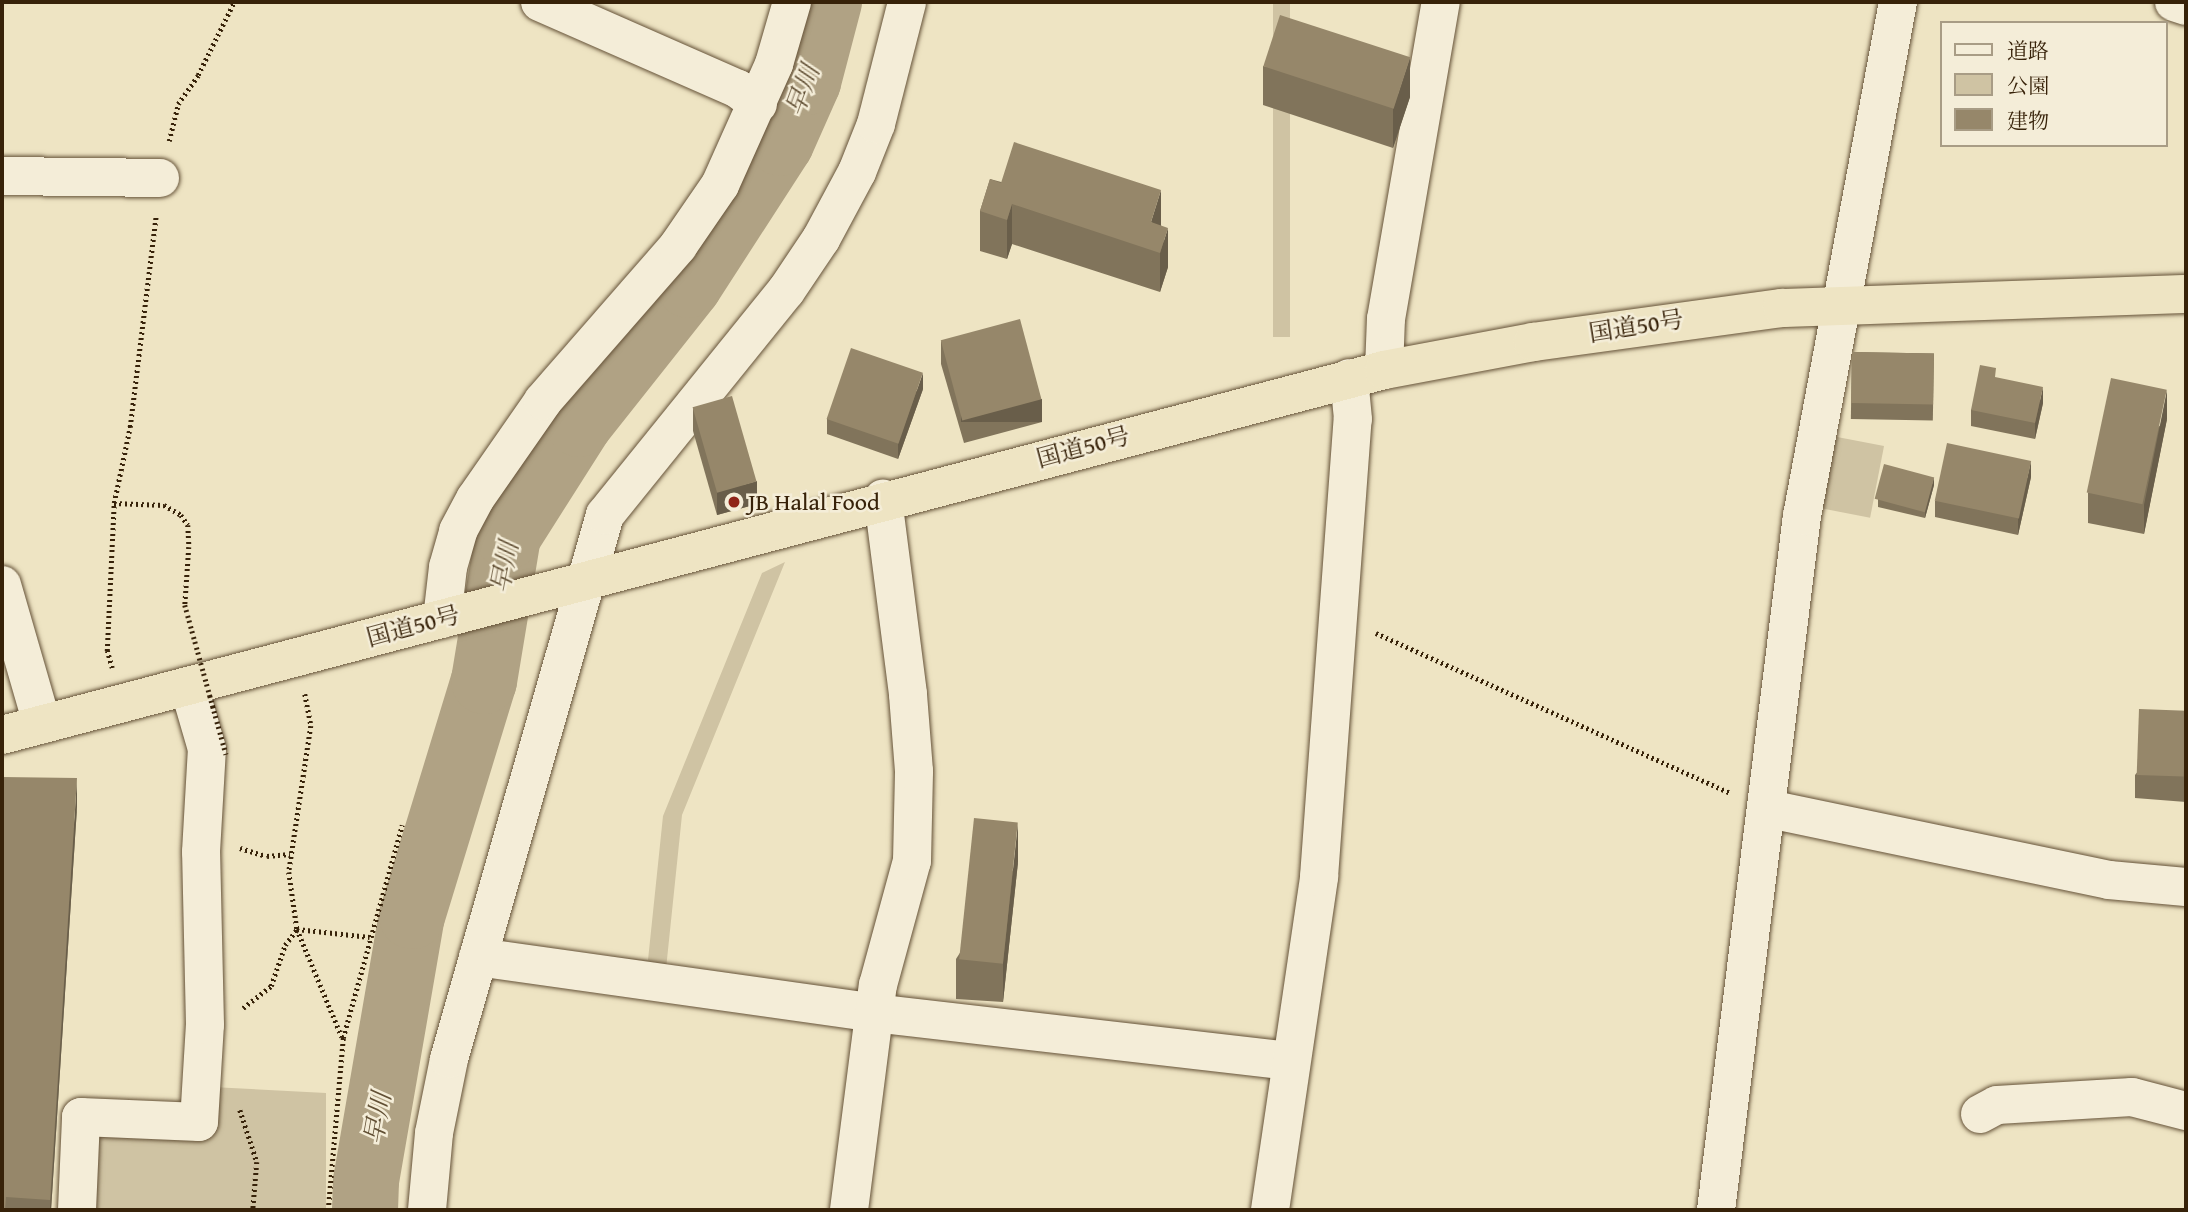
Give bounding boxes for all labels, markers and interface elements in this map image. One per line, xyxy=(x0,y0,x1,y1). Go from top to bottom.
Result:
legend xyxy=(1940,21,2167,147)
text: 道路 xyxy=(2007,35,2049,66)
water label: 早川 xyxy=(778,60,826,120)
text: 公園 xyxy=(2007,70,2049,101)
text: 建物 xyxy=(2007,105,2049,136)
street label: 国道50号 xyxy=(1587,304,1685,348)
street label: 国道50号 xyxy=(1033,421,1133,473)
place label: JB Halal Food xyxy=(748,488,880,516)
marker: JB Halal Food xyxy=(726,494,742,510)
water label: 早川 xyxy=(484,539,524,595)
street label: 国道50号 xyxy=(363,600,463,652)
water label: 早川 xyxy=(357,1090,397,1146)

